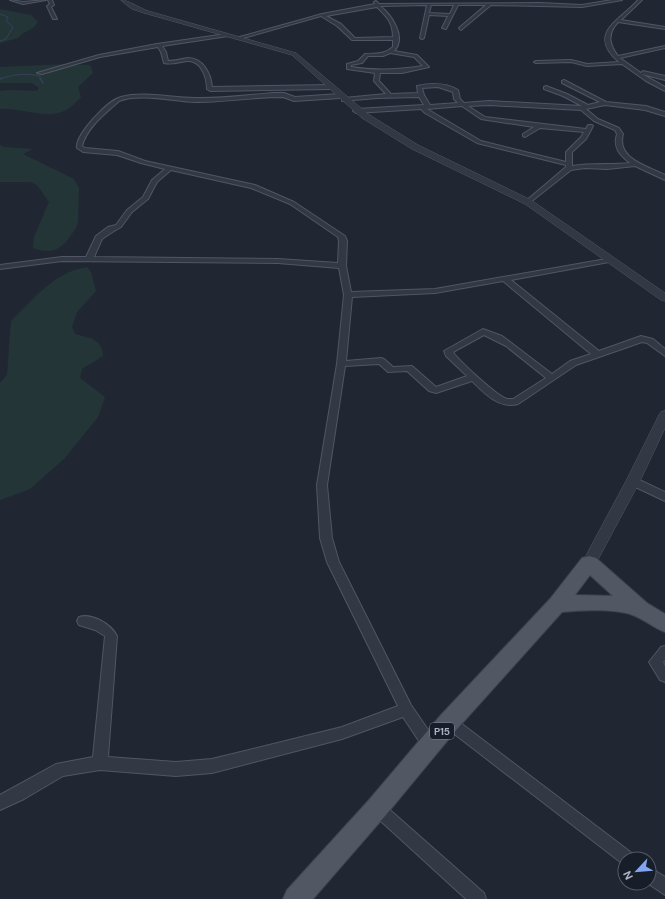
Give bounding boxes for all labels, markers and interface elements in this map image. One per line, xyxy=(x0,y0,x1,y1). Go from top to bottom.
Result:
road number: P15 xyxy=(430,723,454,739)
north arrow xyxy=(617,851,657,891)
text: N xyxy=(620,869,636,882)

